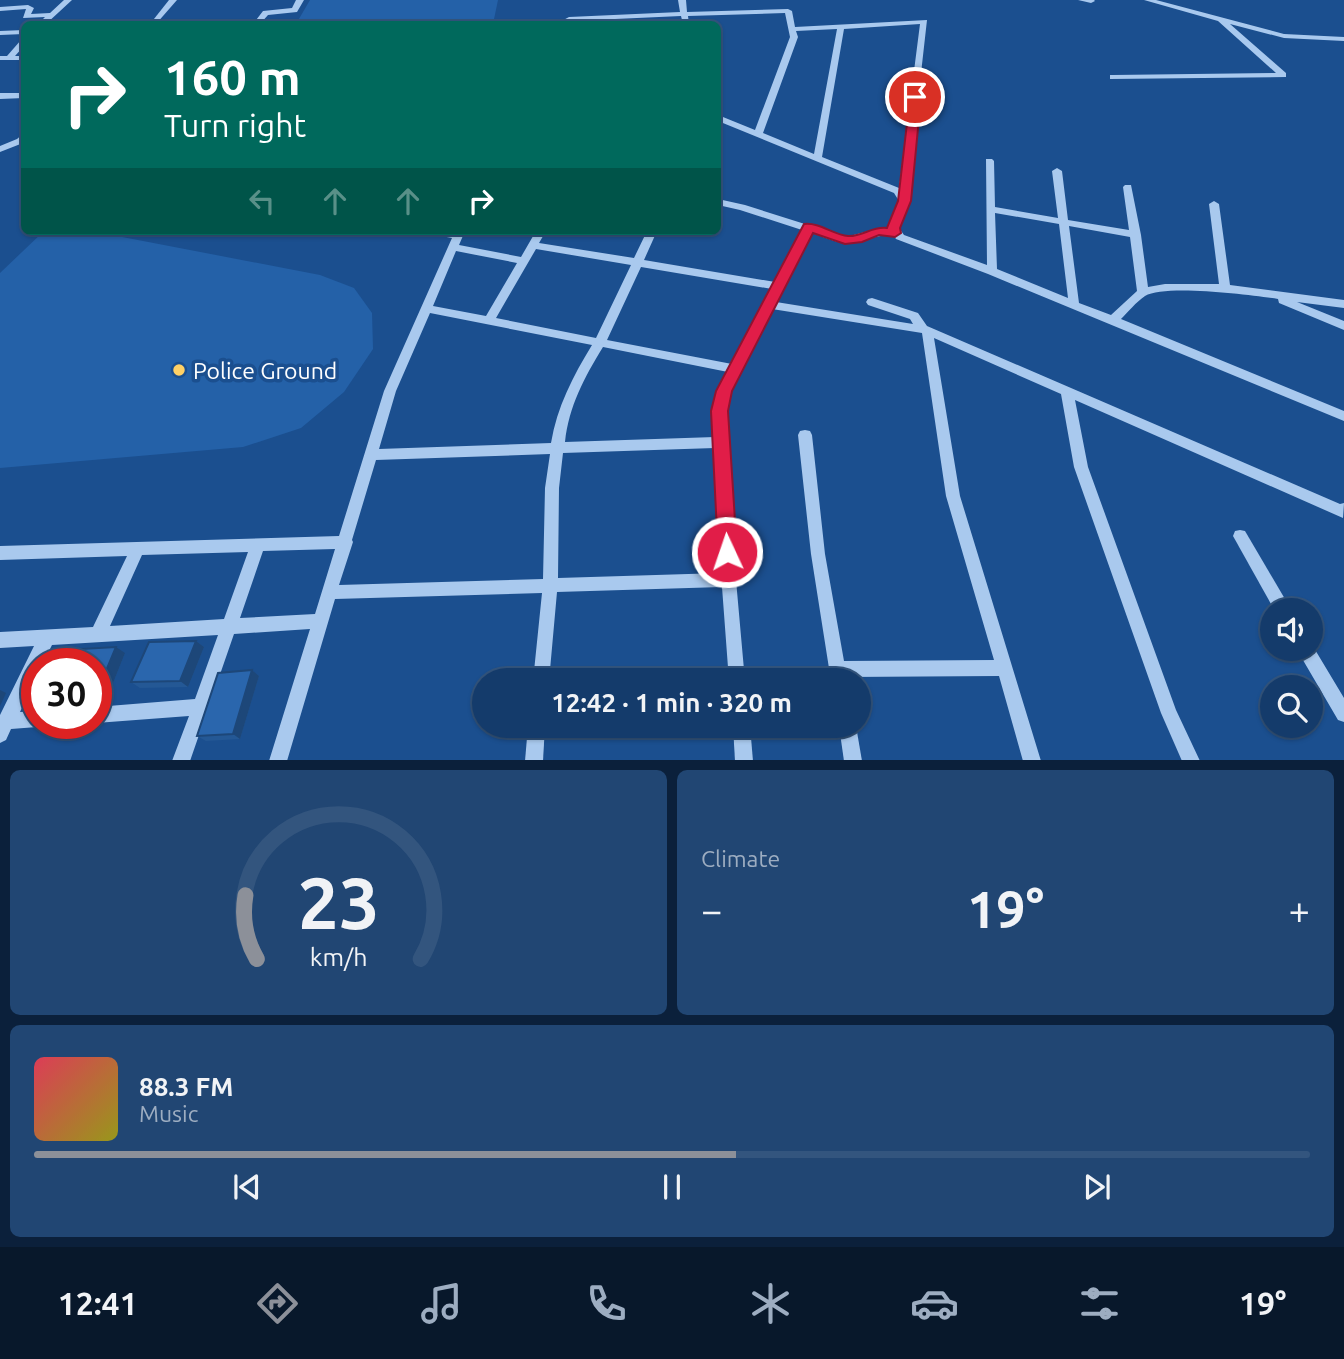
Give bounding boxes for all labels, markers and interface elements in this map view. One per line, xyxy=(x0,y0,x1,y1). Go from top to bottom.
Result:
icon: right xyxy=(49,49,140,140)
text: 160 m xyxy=(164,49,301,104)
pin xyxy=(885,67,945,127)
icon: arrive xyxy=(896,78,934,116)
text: Turn right xyxy=(164,107,306,143)
icon: left xyxy=(243,182,281,220)
icon: ahead xyxy=(316,182,354,220)
icon: ahead xyxy=(389,182,427,220)
icon: right xyxy=(462,182,500,220)
place label: Police Ground xyxy=(193,358,337,383)
marker: Police Ground xyxy=(171,362,187,378)
position arrow xyxy=(690,515,764,589)
map controls xyxy=(1260,598,1323,738)
button: sound xyxy=(1260,598,1323,661)
speed limit sign: 30 xyxy=(21,648,112,739)
button: search xyxy=(1260,675,1323,738)
text: 12:42 · 1 min · 320 m xyxy=(551,688,792,717)
text: Climate xyxy=(701,846,780,871)
text: 23 xyxy=(297,861,380,943)
text: 19° xyxy=(967,880,1044,938)
text: − xyxy=(701,889,722,931)
text: + xyxy=(1289,889,1310,931)
text: km/h xyxy=(310,942,367,970)
text: 88.3 FM xyxy=(139,1072,233,1101)
text: Music xyxy=(139,1101,198,1126)
icon: previous xyxy=(228,1168,266,1206)
icon: pause xyxy=(653,1168,691,1206)
icon: next xyxy=(1078,1168,1116,1206)
icon: directions xyxy=(253,1279,302,1328)
icon: music xyxy=(417,1279,466,1328)
icon: phone xyxy=(582,1279,631,1328)
icon: climate xyxy=(746,1279,795,1328)
icon: car xyxy=(910,1279,959,1328)
icon: filters xyxy=(1075,1279,1124,1328)
text: 12:41 xyxy=(58,1285,138,1321)
text: 19° xyxy=(1239,1285,1286,1321)

